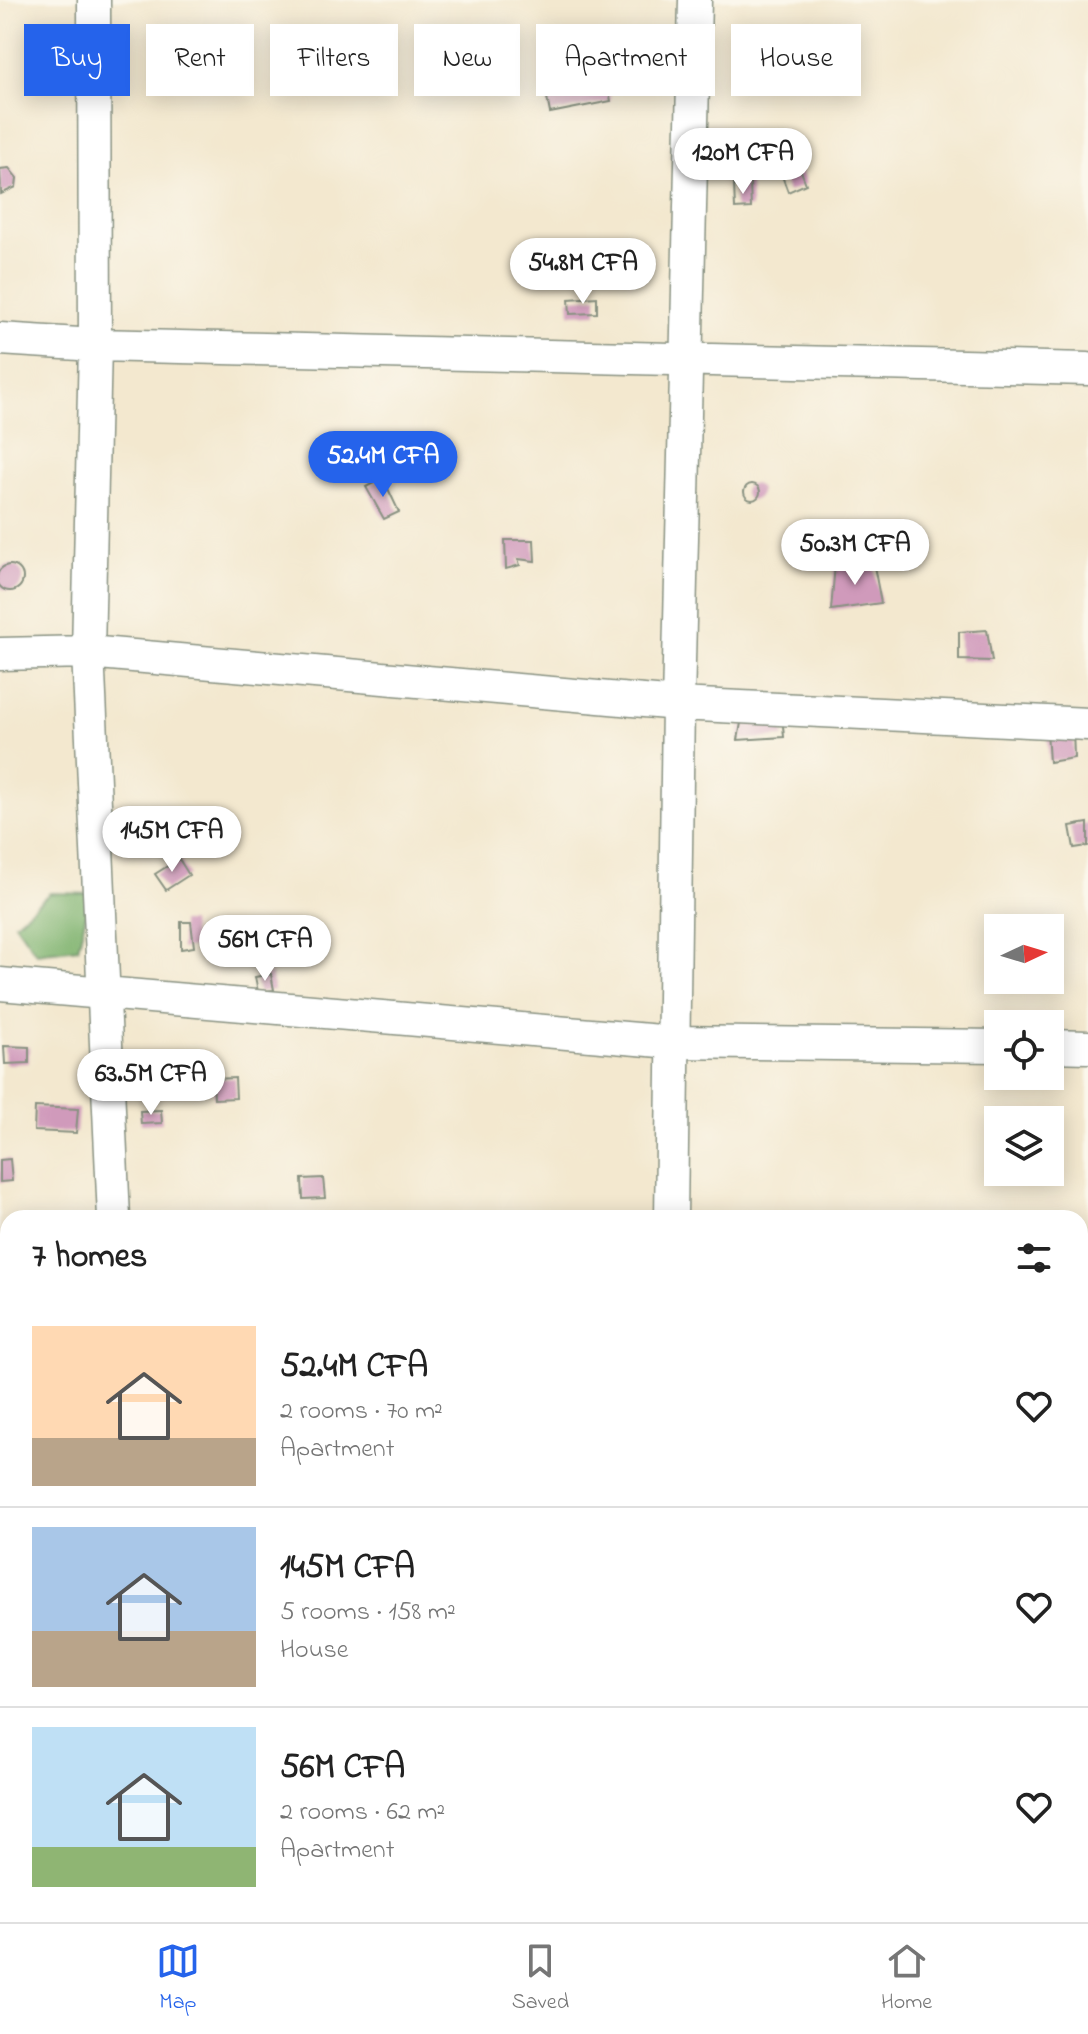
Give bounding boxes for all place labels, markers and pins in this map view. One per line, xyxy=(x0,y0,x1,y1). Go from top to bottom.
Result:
pin: 120M CFA xyxy=(660,128,826,196)
pin: 54.8M CFA xyxy=(491,238,675,306)
pin: 52.4M CFA xyxy=(291,431,475,499)
pin: 50.3M CFA xyxy=(763,519,947,587)
pin: 145M CFA xyxy=(89,806,255,874)
pin: 56M CFA xyxy=(191,915,339,983)
pin: 63.5M CFA xyxy=(59,1049,243,1117)

